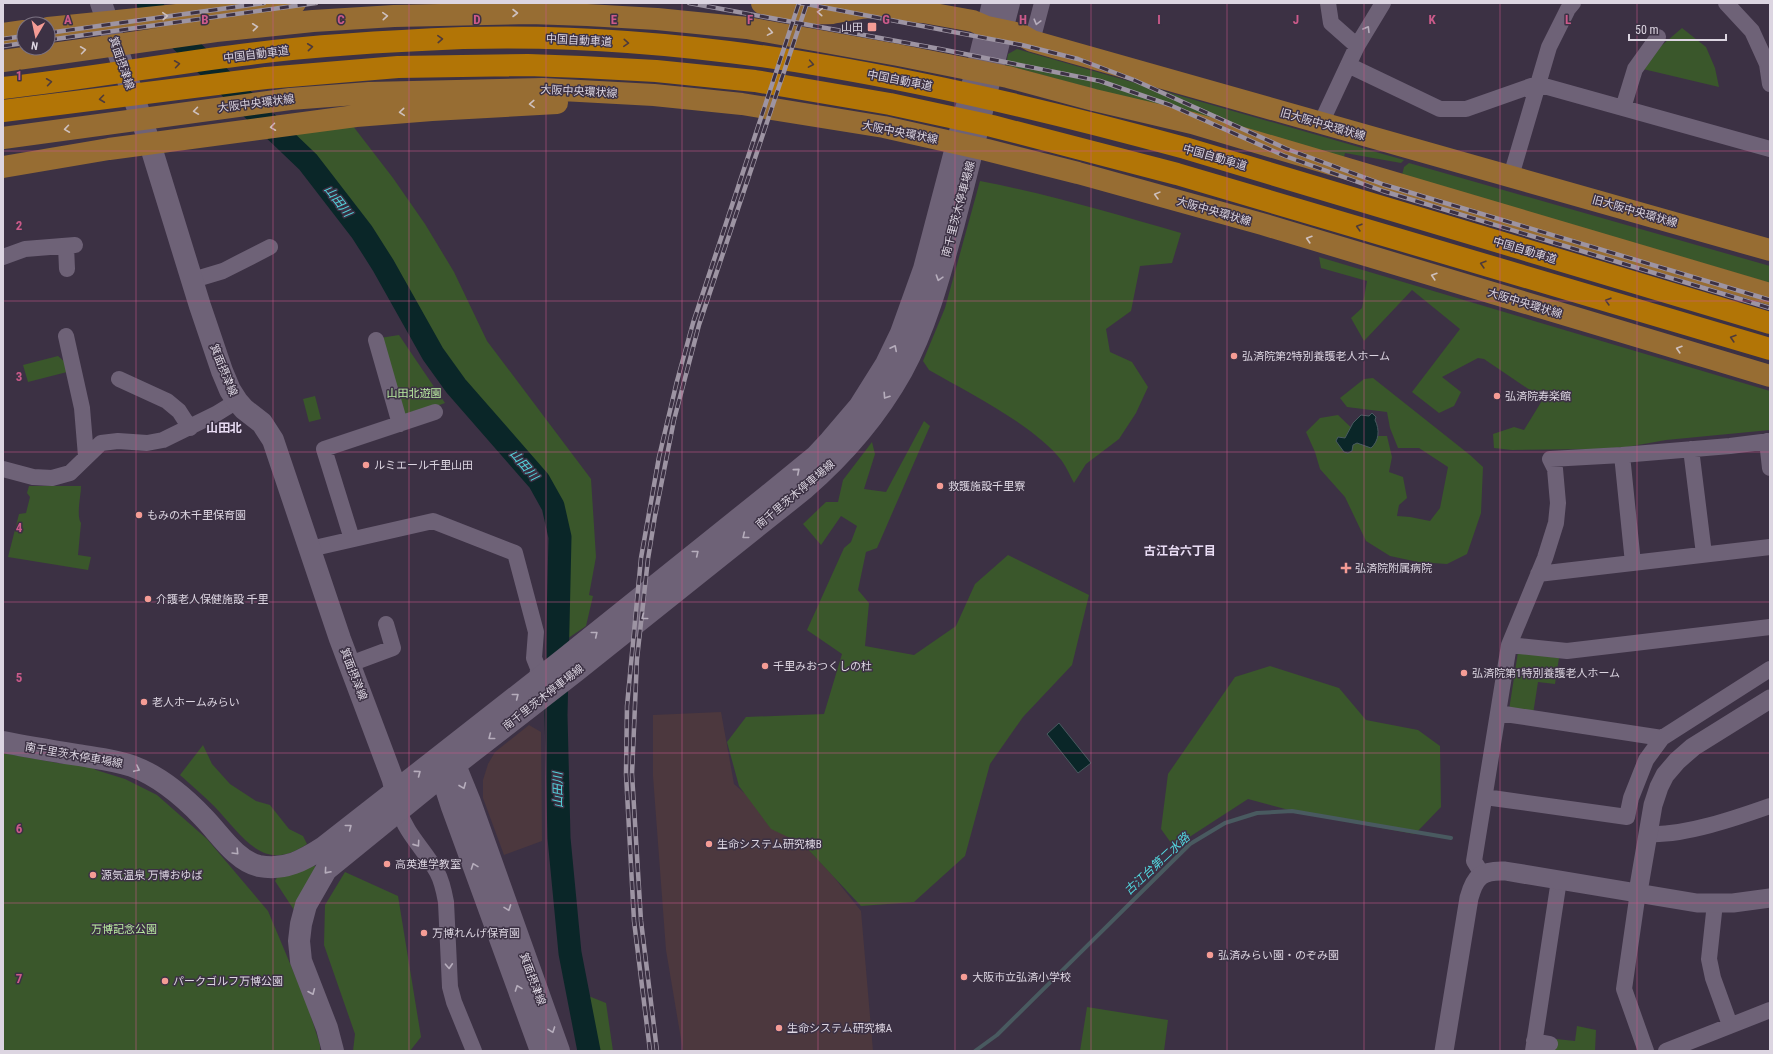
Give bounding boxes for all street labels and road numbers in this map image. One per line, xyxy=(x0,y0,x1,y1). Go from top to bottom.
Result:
street label: 中国自動車道 xyxy=(546,32,612,49)
street label: 箕面摂津線 xyxy=(106,35,137,91)
street label: 中国自動車道 xyxy=(223,44,290,65)
street label: 中国自動車道 xyxy=(866,68,934,93)
street label: 大阪中央環状線 xyxy=(540,83,618,100)
street label: 大阪中央環状線 xyxy=(217,92,295,115)
street label: 旧大阪中央環状線 xyxy=(1279,106,1367,143)
street label: 大阪中央環状線 xyxy=(861,119,939,146)
street label: 中国自動車道 xyxy=(1181,142,1248,173)
street label: 南千里茨木停車場線 xyxy=(939,160,978,259)
street label: 旧大阪中央環状線 xyxy=(1591,193,1679,230)
street label: 大阪中央環状線 xyxy=(1175,195,1253,228)
street label: 中国自動車道 xyxy=(1491,235,1558,266)
street label: 大阪中央環状線 xyxy=(1486,286,1564,321)
street label: 箕面摂津線 xyxy=(207,342,240,398)
street label: 南千里茨木停車場線 xyxy=(753,458,837,531)
street label: 箕面摂津線 xyxy=(338,646,369,702)
street label: 南千里茨木停車場線 xyxy=(500,662,586,733)
street label: 南千里茨木停車場線 xyxy=(24,740,124,770)
street label: 箕面摂津線 xyxy=(517,951,548,1007)

